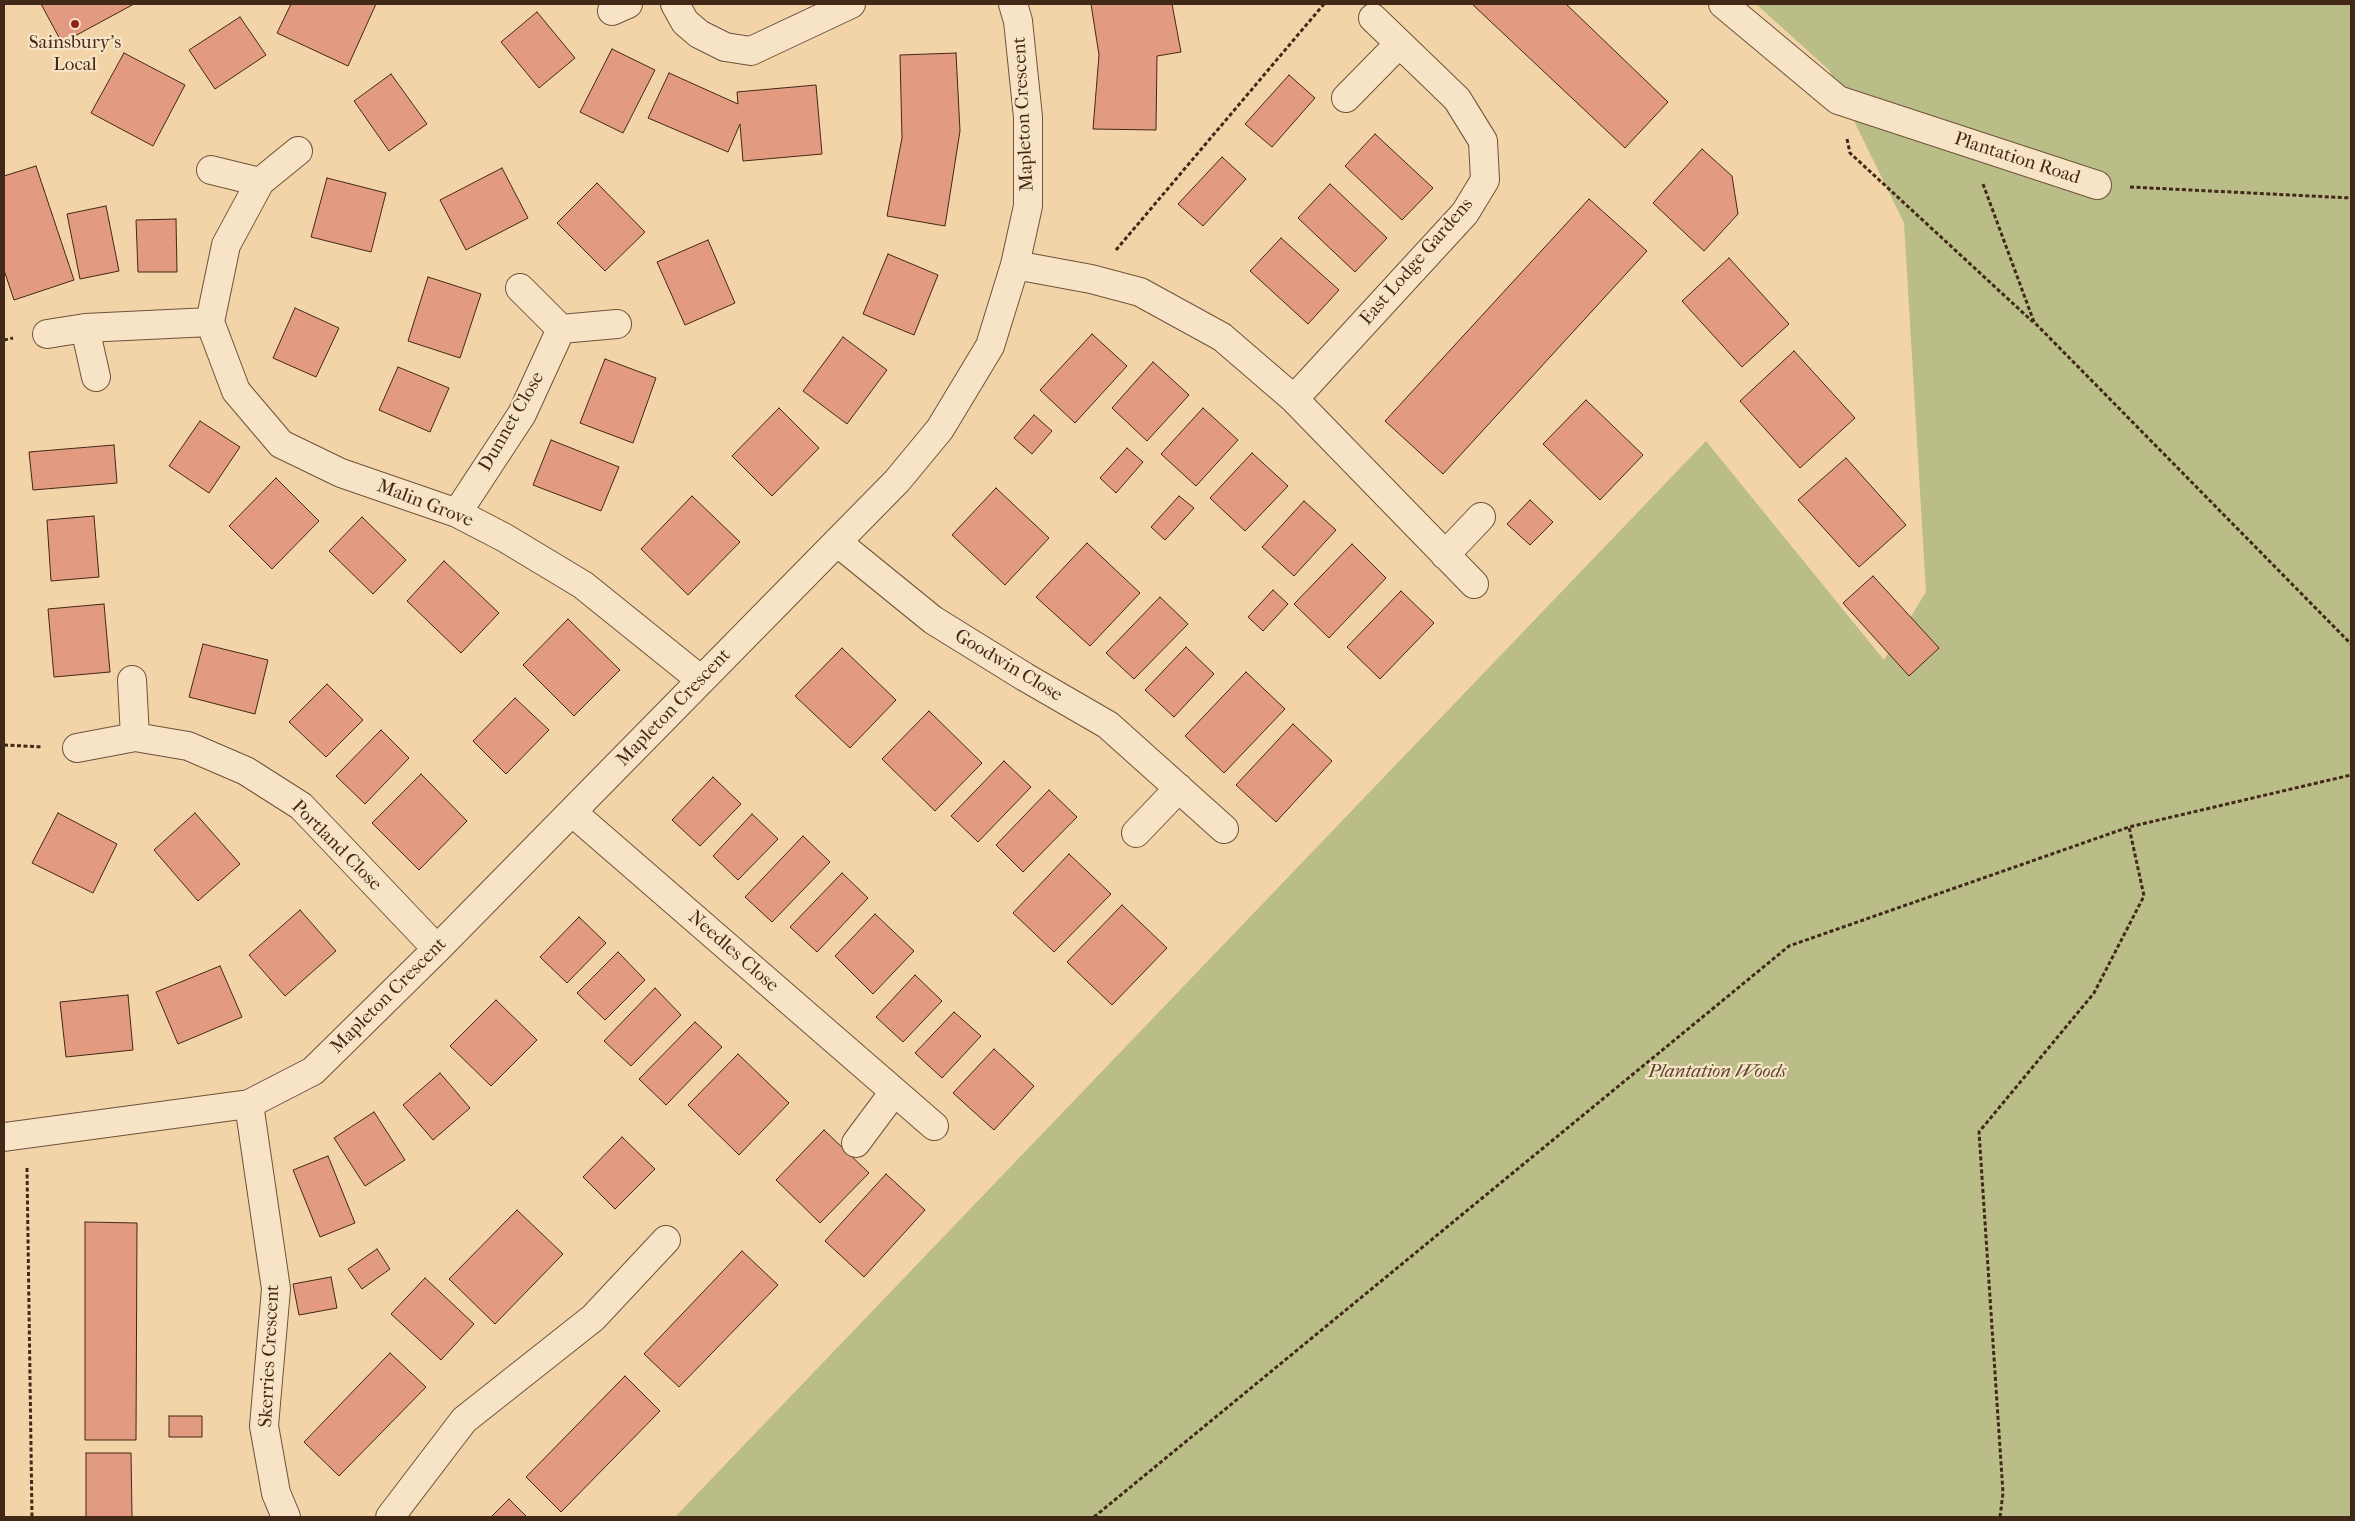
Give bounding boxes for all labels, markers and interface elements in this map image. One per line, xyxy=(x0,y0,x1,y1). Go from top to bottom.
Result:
marker: Sainsbury's Local xyxy=(69,18,81,30)
place label: Sainsbury's Local xyxy=(29,32,121,76)
street label: Mapleton Crescent xyxy=(1009,36,1039,192)
street label: Plantation Road xyxy=(1951,128,2083,190)
street label: East Lodge Gardens xyxy=(1355,194,1479,330)
street label: Dunnet Close xyxy=(474,368,550,476)
street label: Malin Grove xyxy=(374,475,476,533)
street label: Goodwin Close xyxy=(950,625,1066,707)
street label: Mapleton Crescent xyxy=(612,644,736,772)
street label: Portland Close xyxy=(286,796,386,896)
street label: Needles Close xyxy=(683,906,783,998)
street label: Mapleton Crescent xyxy=(326,933,452,1059)
park label: Plantation Woods xyxy=(1648,1061,1786,1083)
street label: Skerries Crescent xyxy=(255,1284,285,1428)

